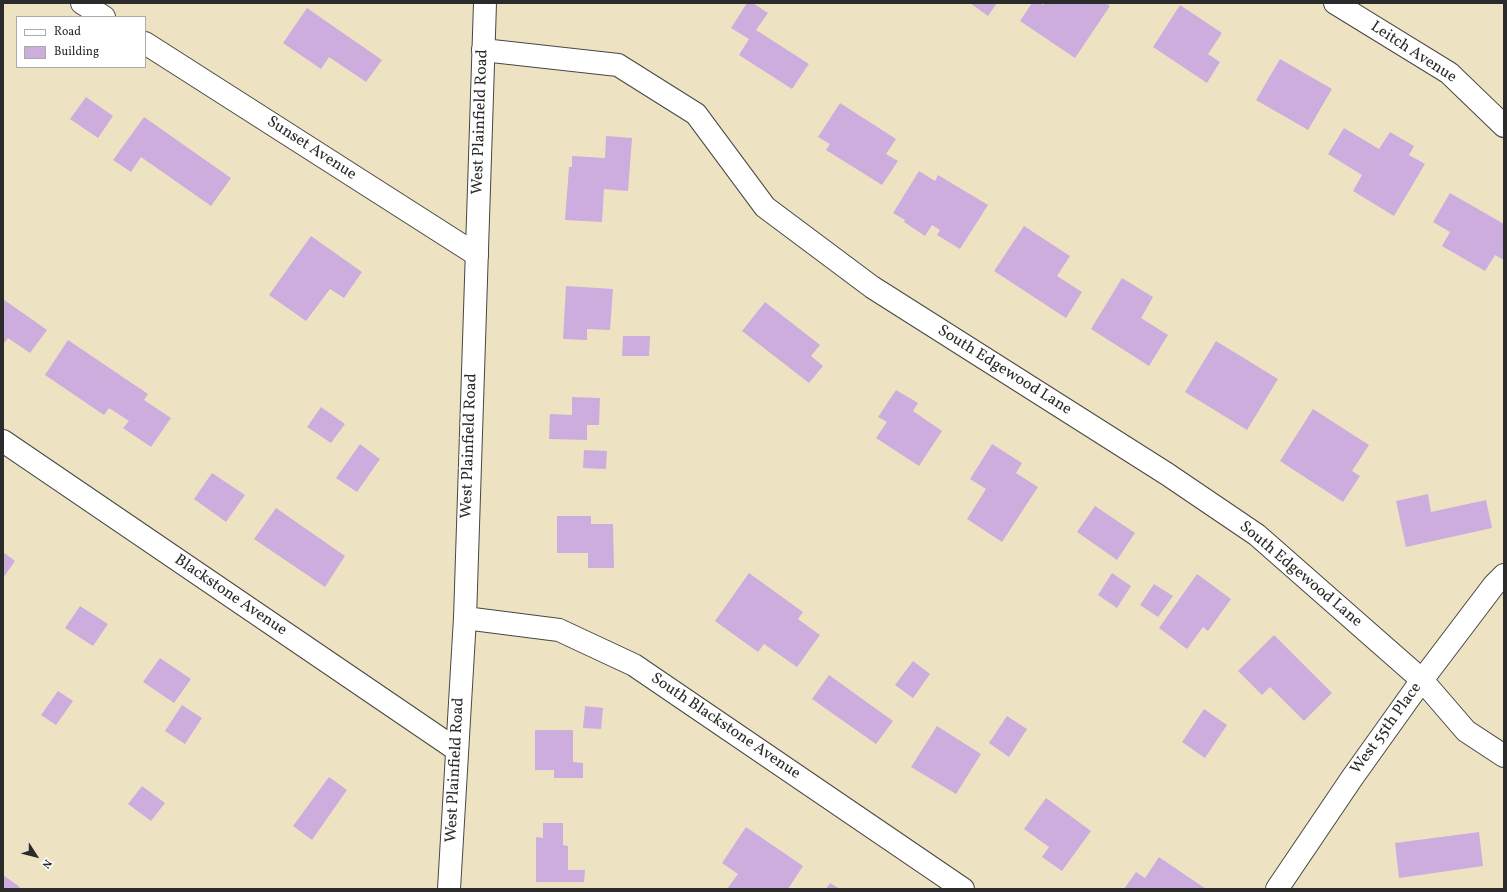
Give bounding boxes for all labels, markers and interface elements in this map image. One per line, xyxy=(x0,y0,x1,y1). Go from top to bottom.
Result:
legend xyxy=(16,16,146,68)
street label: Leitch Avenue xyxy=(1366,18,1460,88)
text: Road xyxy=(54,24,81,40)
text: Building xyxy=(54,44,99,60)
street label: West Plainfield Road xyxy=(469,49,493,195)
street label: Sunset Avenue xyxy=(263,113,359,185)
street label: South Edgewood Lane xyxy=(933,322,1075,420)
street label: West Plainfield Road xyxy=(458,373,482,519)
street label: South Edgewood Lane xyxy=(1235,518,1365,632)
street label: Blackstone Avenue xyxy=(170,551,290,641)
street label: South Blackstone Avenue xyxy=(647,670,803,784)
street label: West 55th Place xyxy=(1347,679,1427,779)
street label: West Plainfield Road xyxy=(443,697,469,843)
north arrow xyxy=(16,836,56,876)
text: N xyxy=(38,856,55,871)

